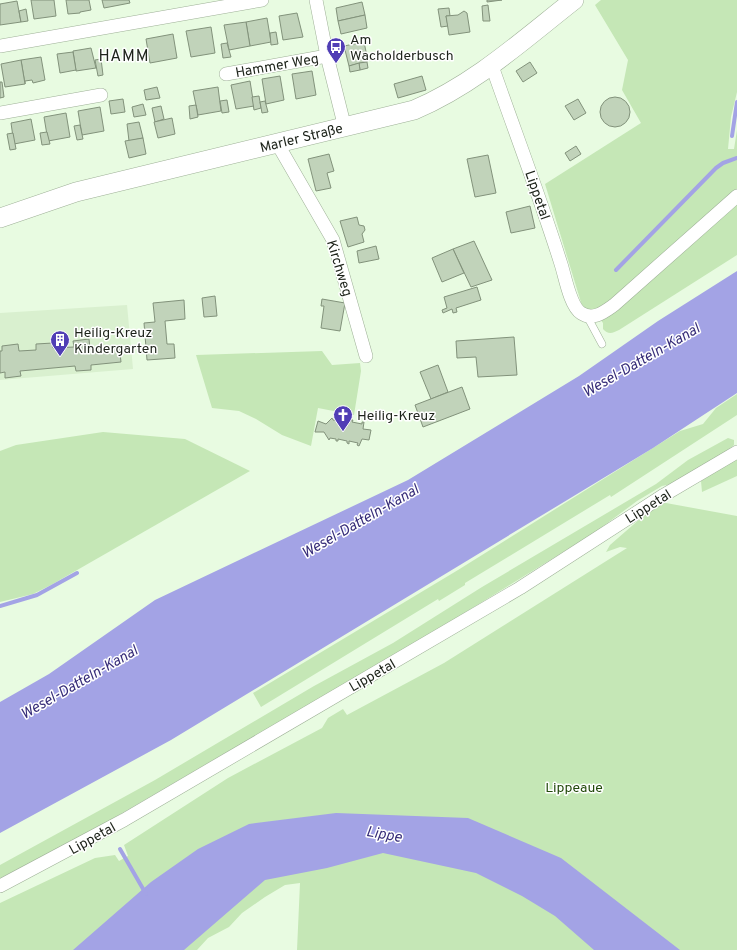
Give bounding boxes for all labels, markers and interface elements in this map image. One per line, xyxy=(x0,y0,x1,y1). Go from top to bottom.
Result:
place label: Am Wacholderbusch xyxy=(350,32,454,65)
bus stop icon: Am Wacholderbusch xyxy=(325,36,347,64)
district label: HAMM xyxy=(98,47,150,67)
street label: Hammer Weg xyxy=(234,51,320,82)
street label: Marler Straße xyxy=(258,121,345,157)
street label: Lippetal xyxy=(520,169,553,222)
street label: Kirchweg xyxy=(322,238,355,299)
water label: Wesel-Datteln-Kanal xyxy=(580,319,705,403)
place label: Heilig-Kreuz Kindergarten xyxy=(74,325,157,358)
building icon: Heilig-Kreuz Kindergarten xyxy=(49,329,71,357)
church icon: Heilig-Kreuz xyxy=(332,404,354,432)
place label: Heilig-Kreuz xyxy=(357,408,435,425)
water label: Wesel-Datteln-Kanal xyxy=(299,480,424,564)
street label: Lippetal xyxy=(623,487,675,528)
water label: Wesel-Datteln-Kanal xyxy=(18,641,143,725)
street label: Lippetal xyxy=(346,656,399,696)
park label: Lippeaue xyxy=(545,780,603,797)
street label: Lippetal xyxy=(66,820,119,859)
water label: Lippe xyxy=(364,823,403,848)

